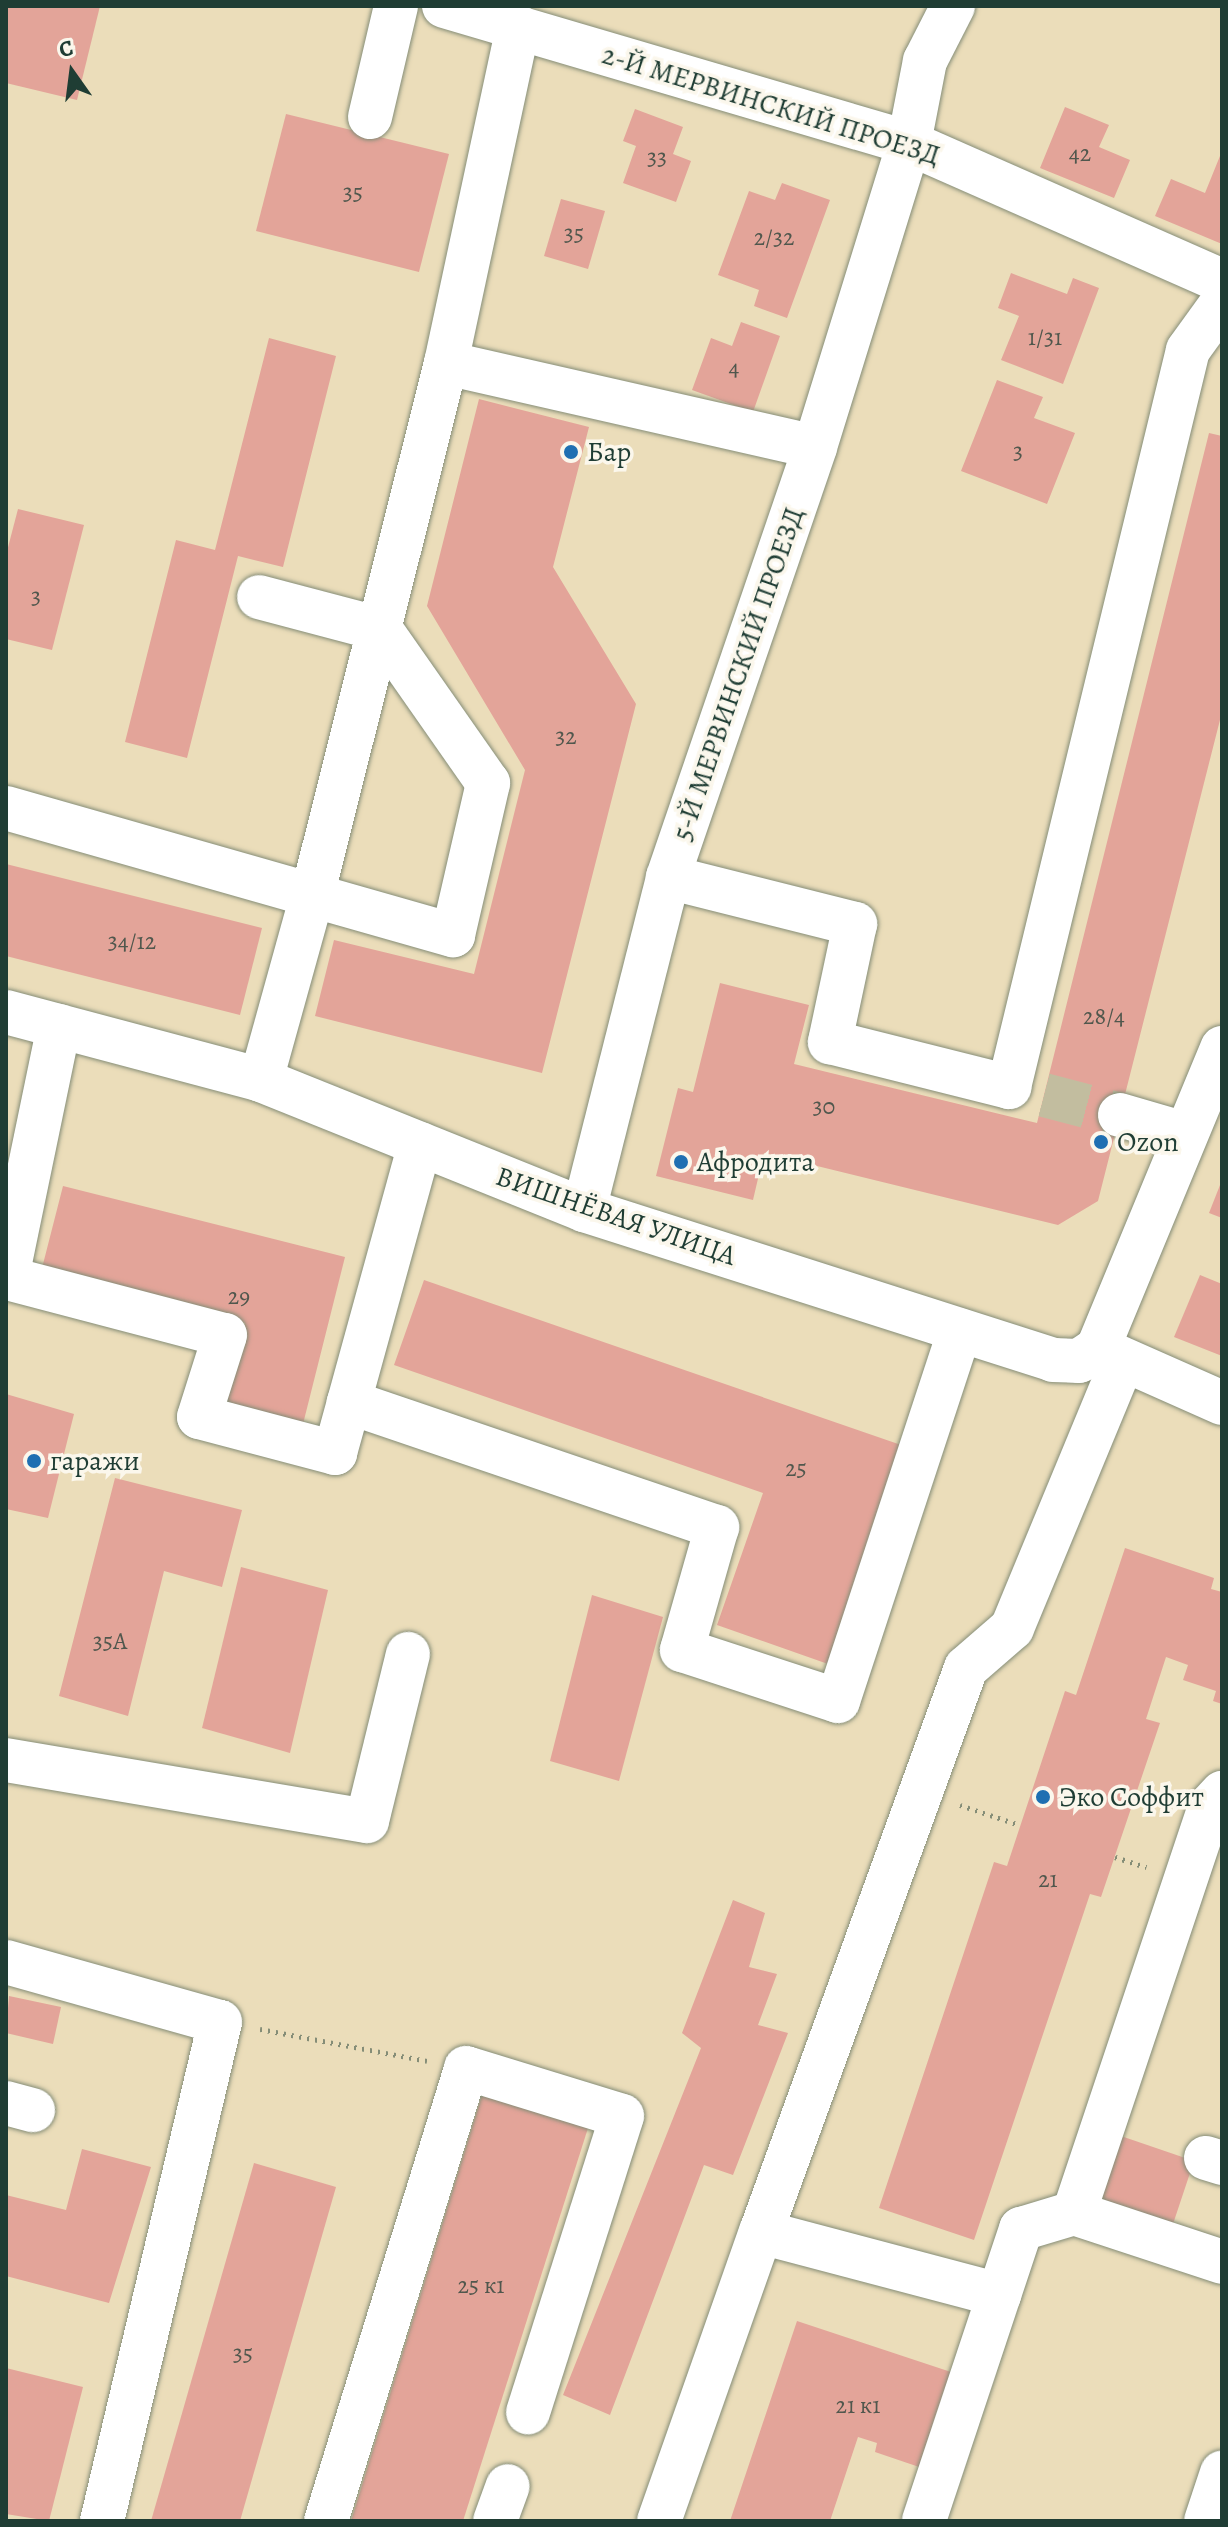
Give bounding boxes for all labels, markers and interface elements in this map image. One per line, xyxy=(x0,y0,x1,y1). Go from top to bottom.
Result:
north arrow xyxy=(32,32,112,112)
text: С xyxy=(56,33,76,65)
street label: 2-Й МЕРВИНСКИЙ ПРОЕЗД xyxy=(598,38,944,172)
house number: 42 xyxy=(1069,140,1091,168)
house number: 33 xyxy=(647,144,667,172)
house number: 35 xyxy=(343,179,363,207)
house number: 35 xyxy=(564,220,584,248)
house number: 2/32 xyxy=(754,224,794,252)
house number: 1/31 xyxy=(1028,324,1062,352)
house number: 4 xyxy=(729,354,739,382)
place label: Бар xyxy=(587,435,631,469)
house number: 3 xyxy=(1013,438,1023,466)
marker: Бар xyxy=(562,443,580,461)
street label: 5-Й МЕРВИНСКИЙ ПРОЕЗД xyxy=(665,503,811,845)
house number: 3 xyxy=(31,583,41,611)
house number: 32 xyxy=(555,723,577,751)
house number: 34/12 xyxy=(108,928,156,956)
house number: 28/4 xyxy=(1083,1003,1125,1031)
house number: 30 xyxy=(813,1093,835,1121)
place label: Ozon xyxy=(1117,1125,1179,1159)
marker: Ozon xyxy=(1092,1133,1110,1151)
place label: Афродита xyxy=(697,1145,814,1179)
marker: Афродита xyxy=(672,1153,690,1171)
street label: ВИШНЁВАЯ УЛИЦА xyxy=(492,1159,740,1273)
house number: 29 xyxy=(228,1283,250,1311)
place label: гаражи xyxy=(50,1444,140,1478)
marker: гаражи xyxy=(25,1452,43,1470)
house number: 25 xyxy=(785,1455,807,1483)
house number: 35А xyxy=(93,1628,127,1656)
place label: Эко Соффит xyxy=(1059,1780,1204,1814)
marker: Эко Соффит xyxy=(1034,1788,1052,1806)
house number: 21 xyxy=(1038,1866,1058,1894)
house number: 25 к1 xyxy=(457,2272,505,2300)
house number: 35 xyxy=(233,2340,253,2368)
house number: 21 к1 xyxy=(835,2392,881,2420)

